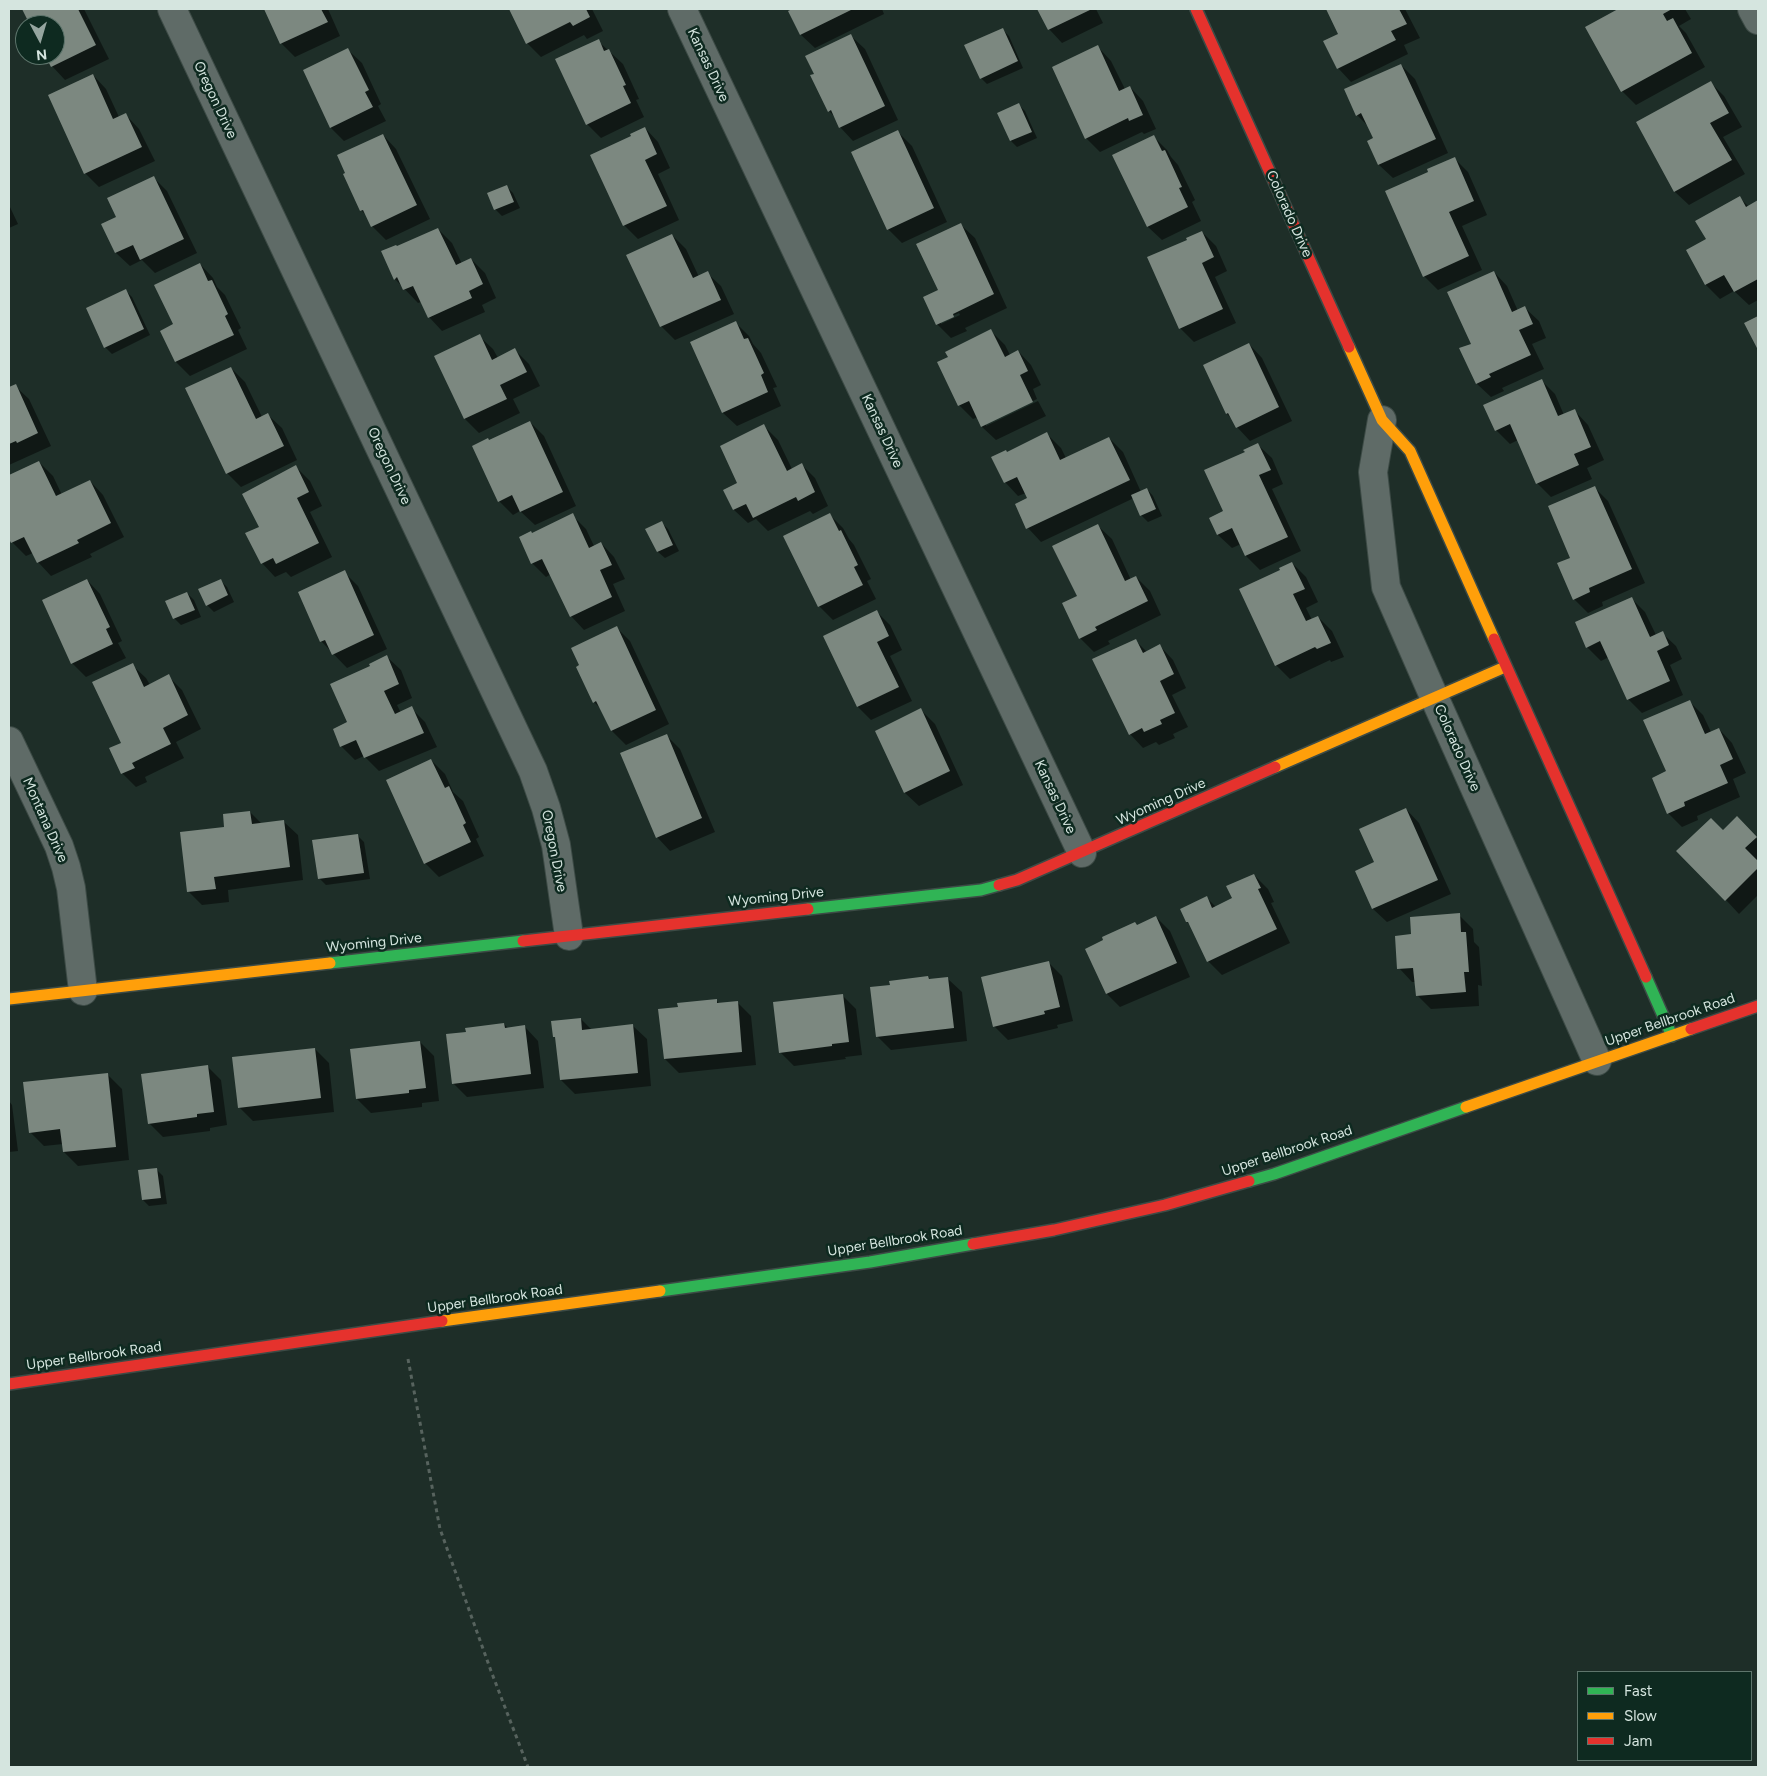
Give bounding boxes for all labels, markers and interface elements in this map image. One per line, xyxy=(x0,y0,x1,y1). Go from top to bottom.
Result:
north arrow xyxy=(15,15,65,65)
street label: Kansas Drive xyxy=(684,25,732,105)
text: N xyxy=(35,45,48,63)
street label: Oregon Drive xyxy=(190,59,240,141)
street label: Colorado Drive xyxy=(1262,168,1316,260)
street label: Kansas Drive xyxy=(858,391,906,471)
street label: Oregon Drive xyxy=(364,425,414,507)
street label: Colorado Drive xyxy=(1430,702,1484,794)
street label: Kansas Drive xyxy=(1031,757,1079,837)
street label: Montana Drive xyxy=(19,775,71,865)
street label: Wyoming Drive xyxy=(1114,775,1208,829)
street label: Oregon Drive xyxy=(538,809,570,893)
street label: Wyoming Drive xyxy=(727,884,825,910)
street label: Wyoming Drive xyxy=(325,930,423,956)
street label: Upper Bellbrook Road xyxy=(1603,990,1737,1050)
street label: Upper Bellbrook Road xyxy=(1220,1122,1354,1180)
street label: Upper Bellbrook Road xyxy=(826,1222,964,1260)
street label: Upper Bellbrook Road xyxy=(426,1281,564,1317)
street label: Upper Bellbrook Road xyxy=(25,1338,163,1374)
legend xyxy=(1577,1671,1752,1761)
text: Fast xyxy=(1624,1682,1652,1700)
text: Slow xyxy=(1624,1707,1657,1725)
text: Jam xyxy=(1624,1732,1652,1750)

